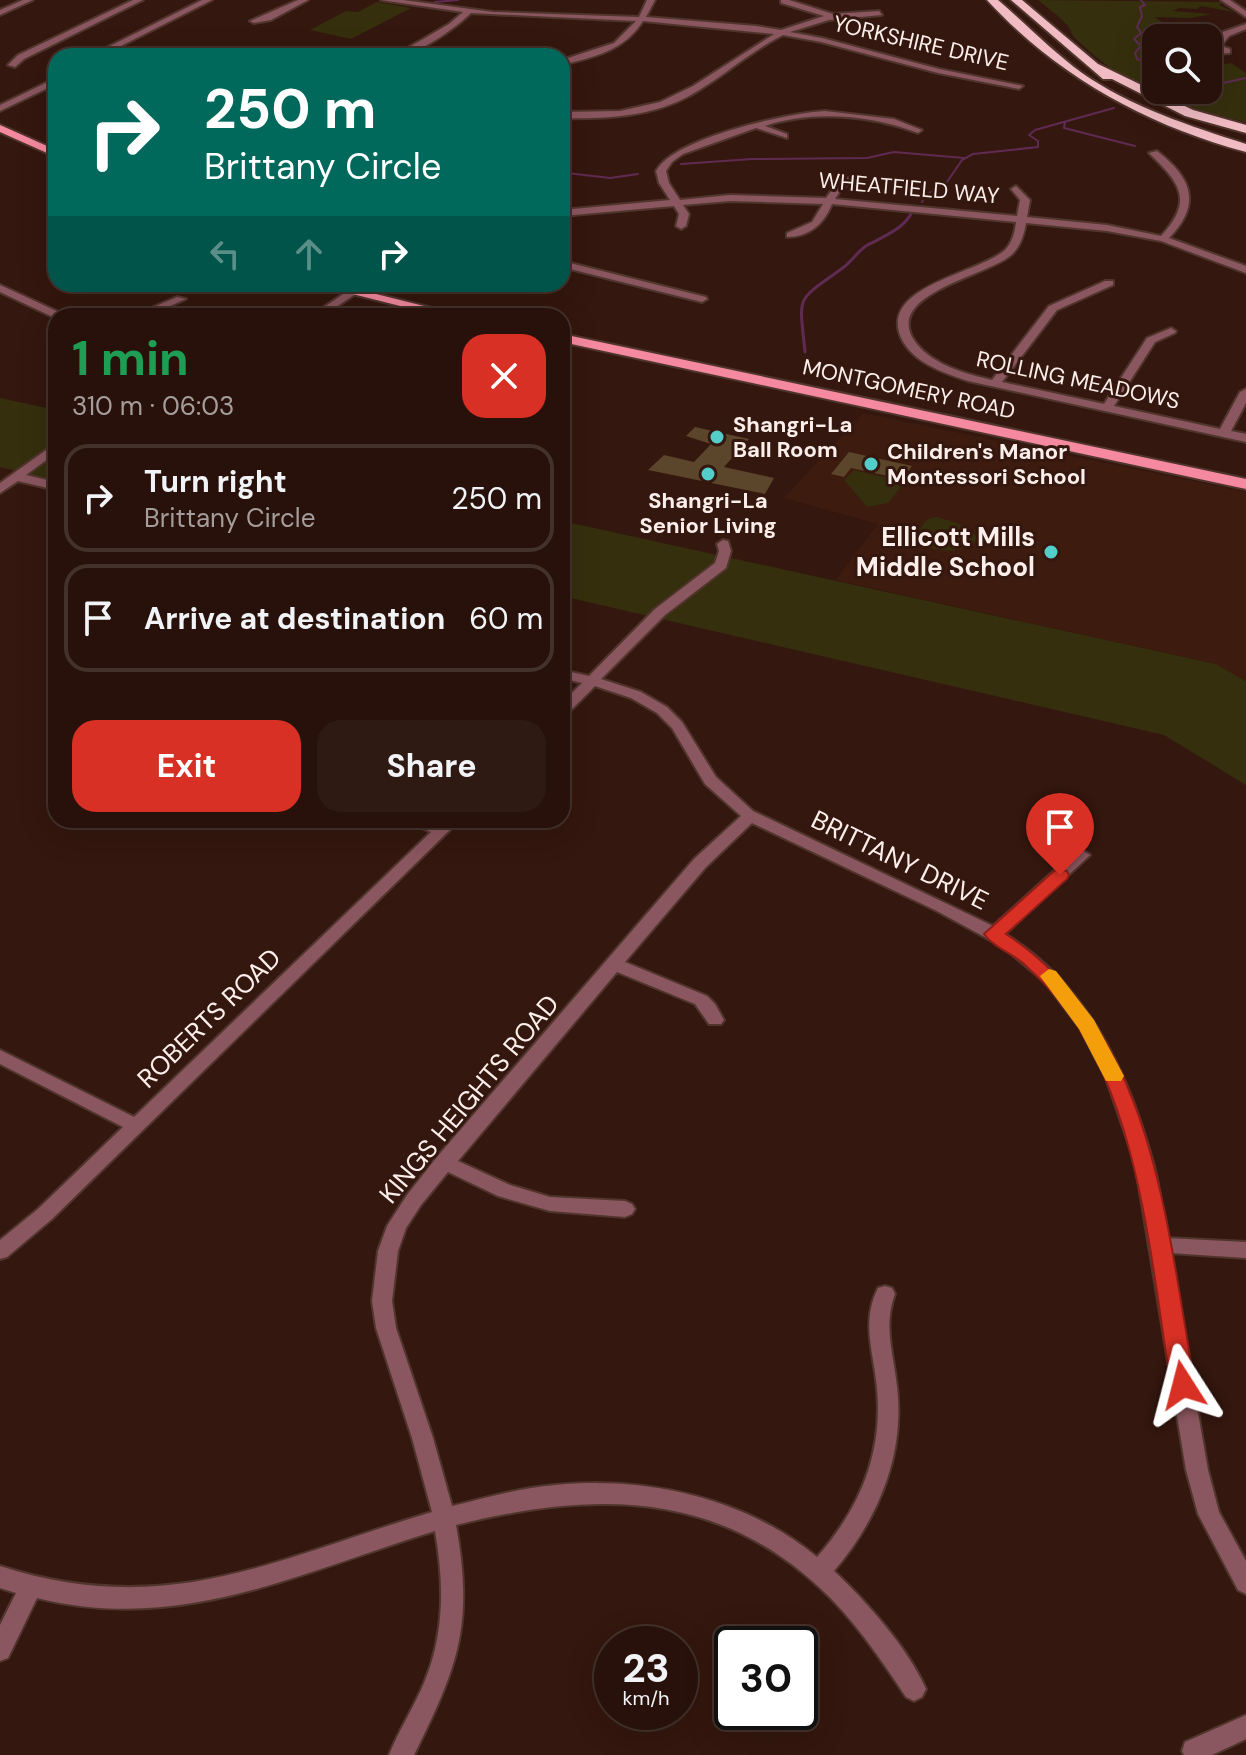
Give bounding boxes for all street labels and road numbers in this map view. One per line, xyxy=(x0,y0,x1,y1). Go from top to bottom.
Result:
street label: YORKSHIRE DRIVE xyxy=(830,9,1012,77)
street label: WHEATFIELD WAY xyxy=(817,166,1001,210)
street label: ROLLING MEADOWS xyxy=(974,344,1182,416)
street label: MONTGOMERY ROAD xyxy=(800,352,1018,426)
street label: BRITTANY DRIVE xyxy=(806,802,994,918)
street label: ROBERTS ROAD xyxy=(130,941,288,1095)
street label: KINGS HEIGHTS ROAD xyxy=(372,988,566,1210)

